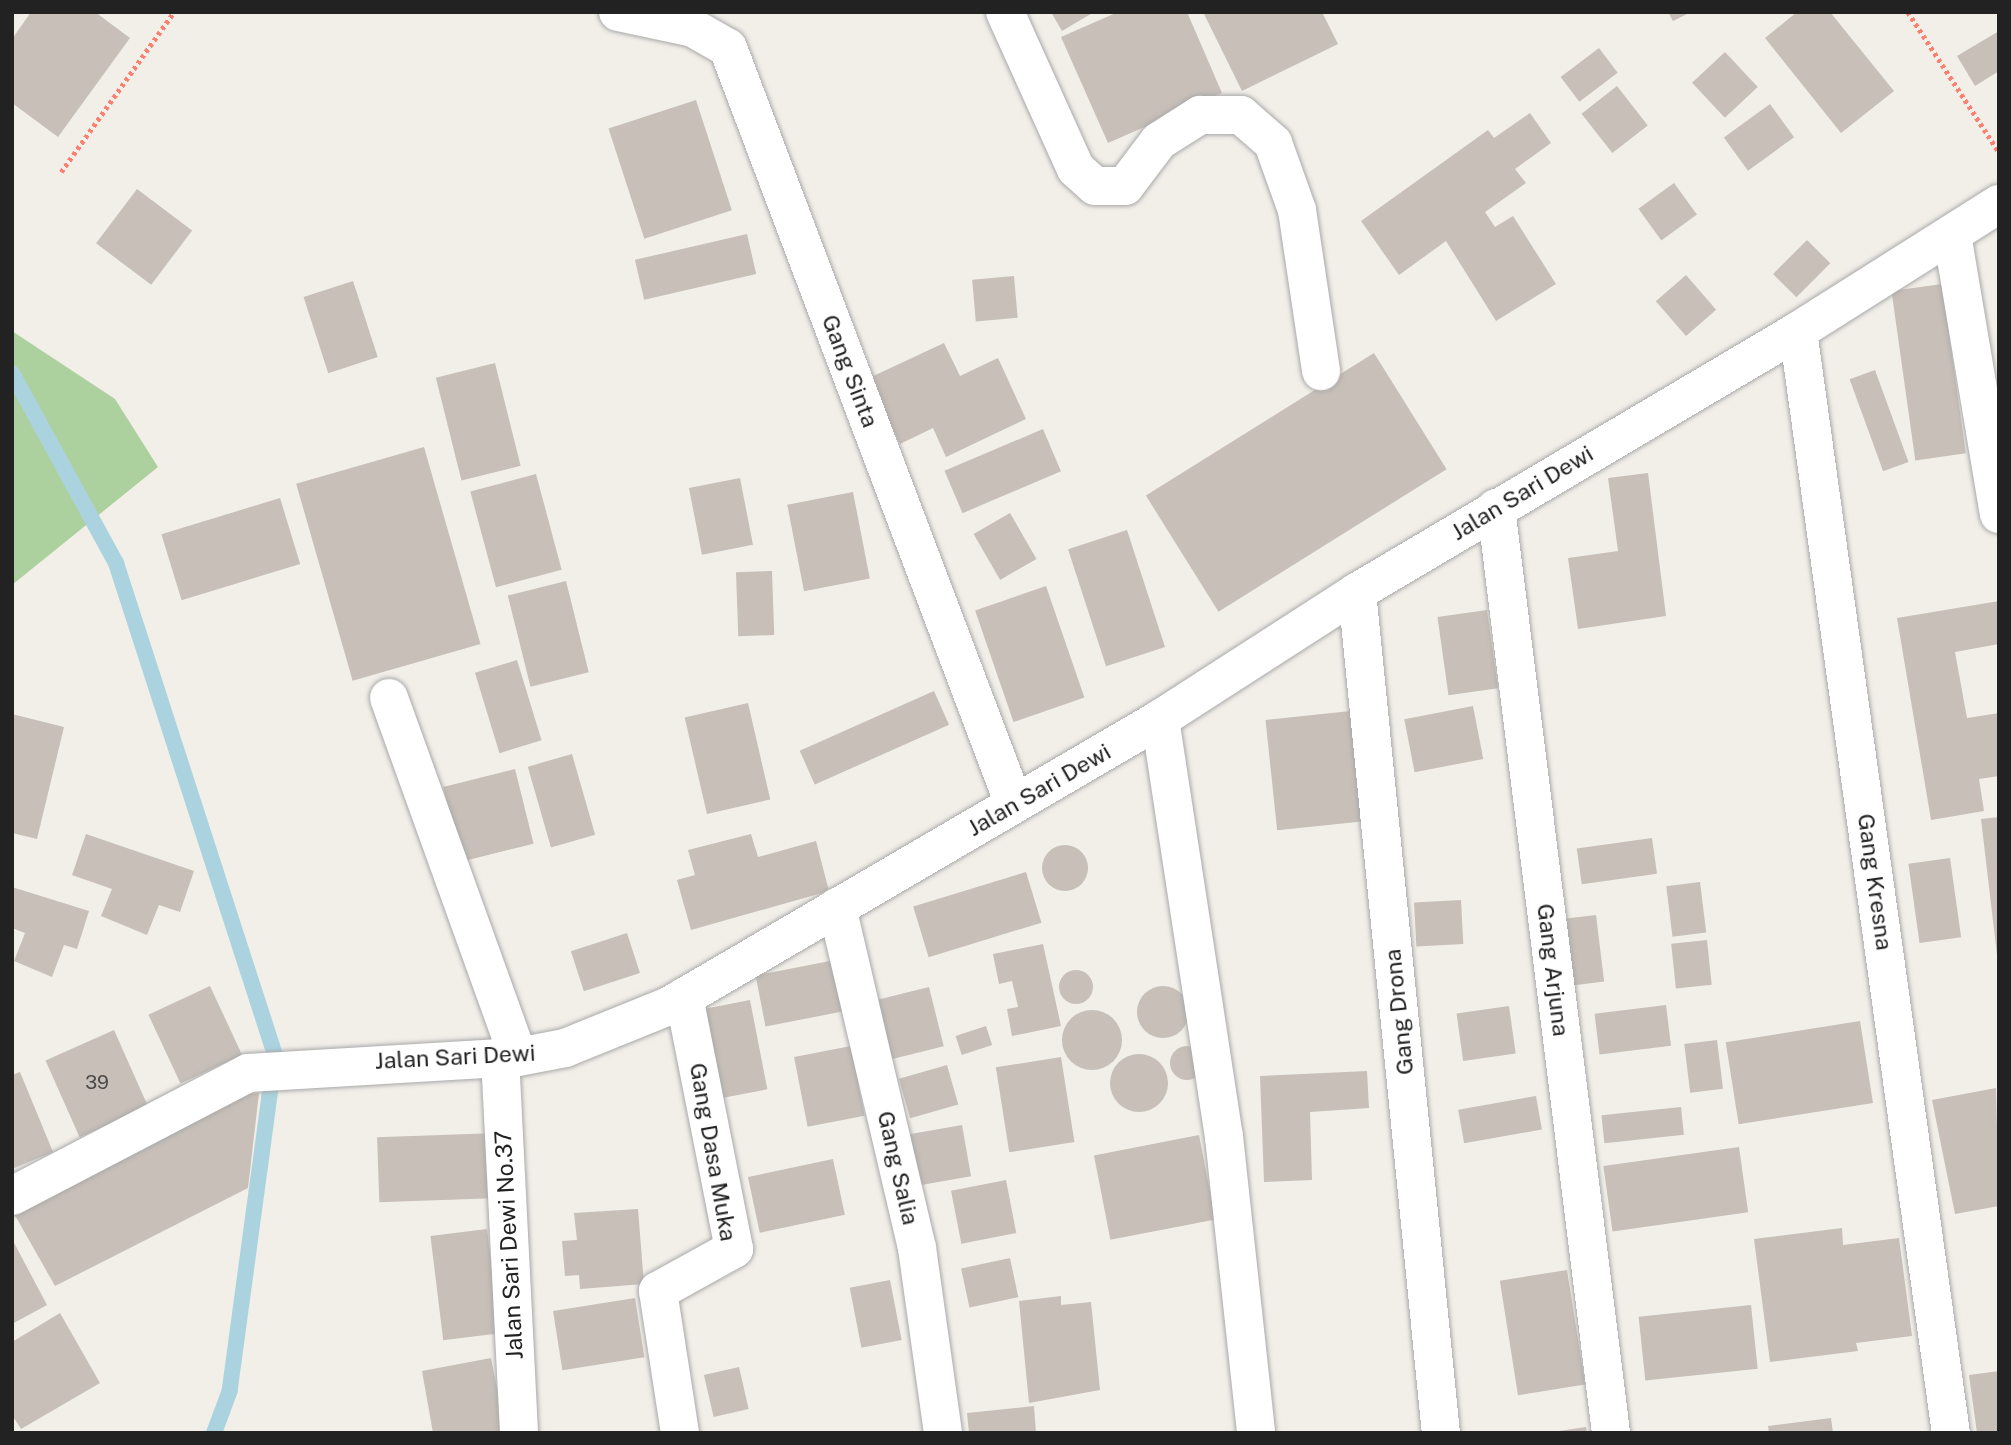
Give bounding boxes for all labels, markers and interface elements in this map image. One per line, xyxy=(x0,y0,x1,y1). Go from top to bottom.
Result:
street label: Gang Sinta xyxy=(816,311,884,431)
street label: Jalan Sari Dewi xyxy=(1446,440,1598,546)
street label: Jalan Sari Dewi xyxy=(962,738,1116,842)
street label: Gang Kresna xyxy=(1852,812,1898,952)
street label: Gang Arjuna xyxy=(1531,902,1575,1038)
street label: Gang Drona xyxy=(1379,948,1419,1076)
street label: Jalan Sari Dewi xyxy=(374,1039,536,1075)
street label: Gang Dasa Muka xyxy=(684,1061,742,1243)
house number: 39 xyxy=(85,1072,109,1094)
street label: Gang Salia xyxy=(871,1108,925,1228)
street label: Jalan Sari Dewi No.37 xyxy=(489,1130,529,1360)

